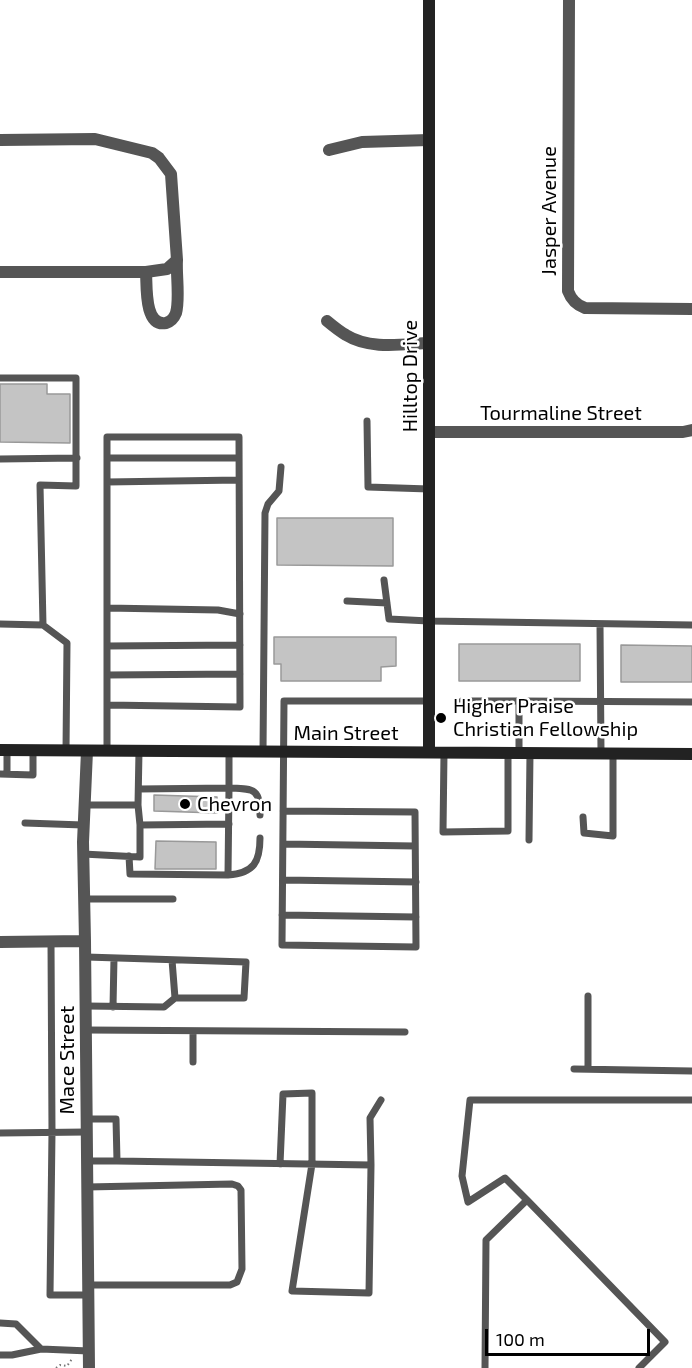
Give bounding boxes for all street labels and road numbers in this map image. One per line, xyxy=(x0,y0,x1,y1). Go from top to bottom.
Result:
street label: Jasper Avenue xyxy=(537,146,561,276)
street label: Hilltop Drive xyxy=(398,320,422,432)
street label: Tourmaline Street xyxy=(480,401,642,425)
street label: Main Street xyxy=(293,721,399,745)
street label: Mace Street xyxy=(55,1006,79,1114)

